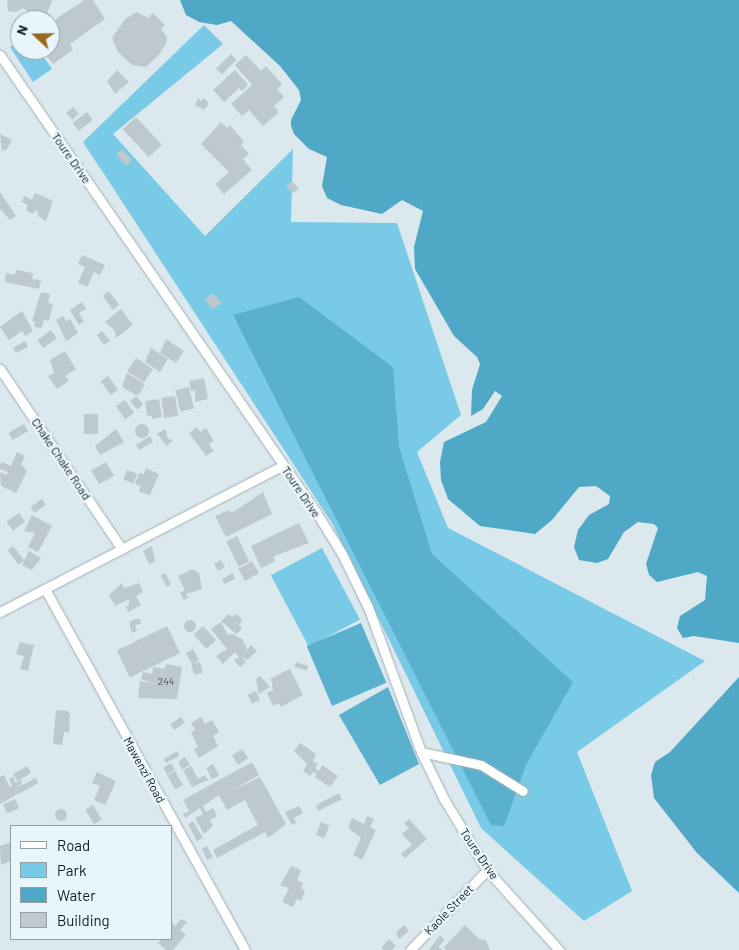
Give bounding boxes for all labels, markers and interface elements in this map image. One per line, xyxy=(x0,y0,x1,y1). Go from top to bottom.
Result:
north arrow xyxy=(10,10,60,60)
text: N xyxy=(12,22,31,37)
street label: Toure Drive xyxy=(48,130,94,186)
street label: Chake Chake Road xyxy=(28,415,94,503)
street label: Toure Drive xyxy=(279,464,323,520)
house number: 244 xyxy=(158,676,174,688)
street label: Mawenzi Road xyxy=(120,734,168,806)
legend xyxy=(10,825,172,940)
street label: Toure Drive xyxy=(457,826,501,882)
text: Road xyxy=(57,836,90,854)
text: Park xyxy=(57,861,86,879)
street label: Kaole Street xyxy=(421,882,477,938)
text: Water xyxy=(57,886,96,904)
text: Building xyxy=(57,911,110,929)

